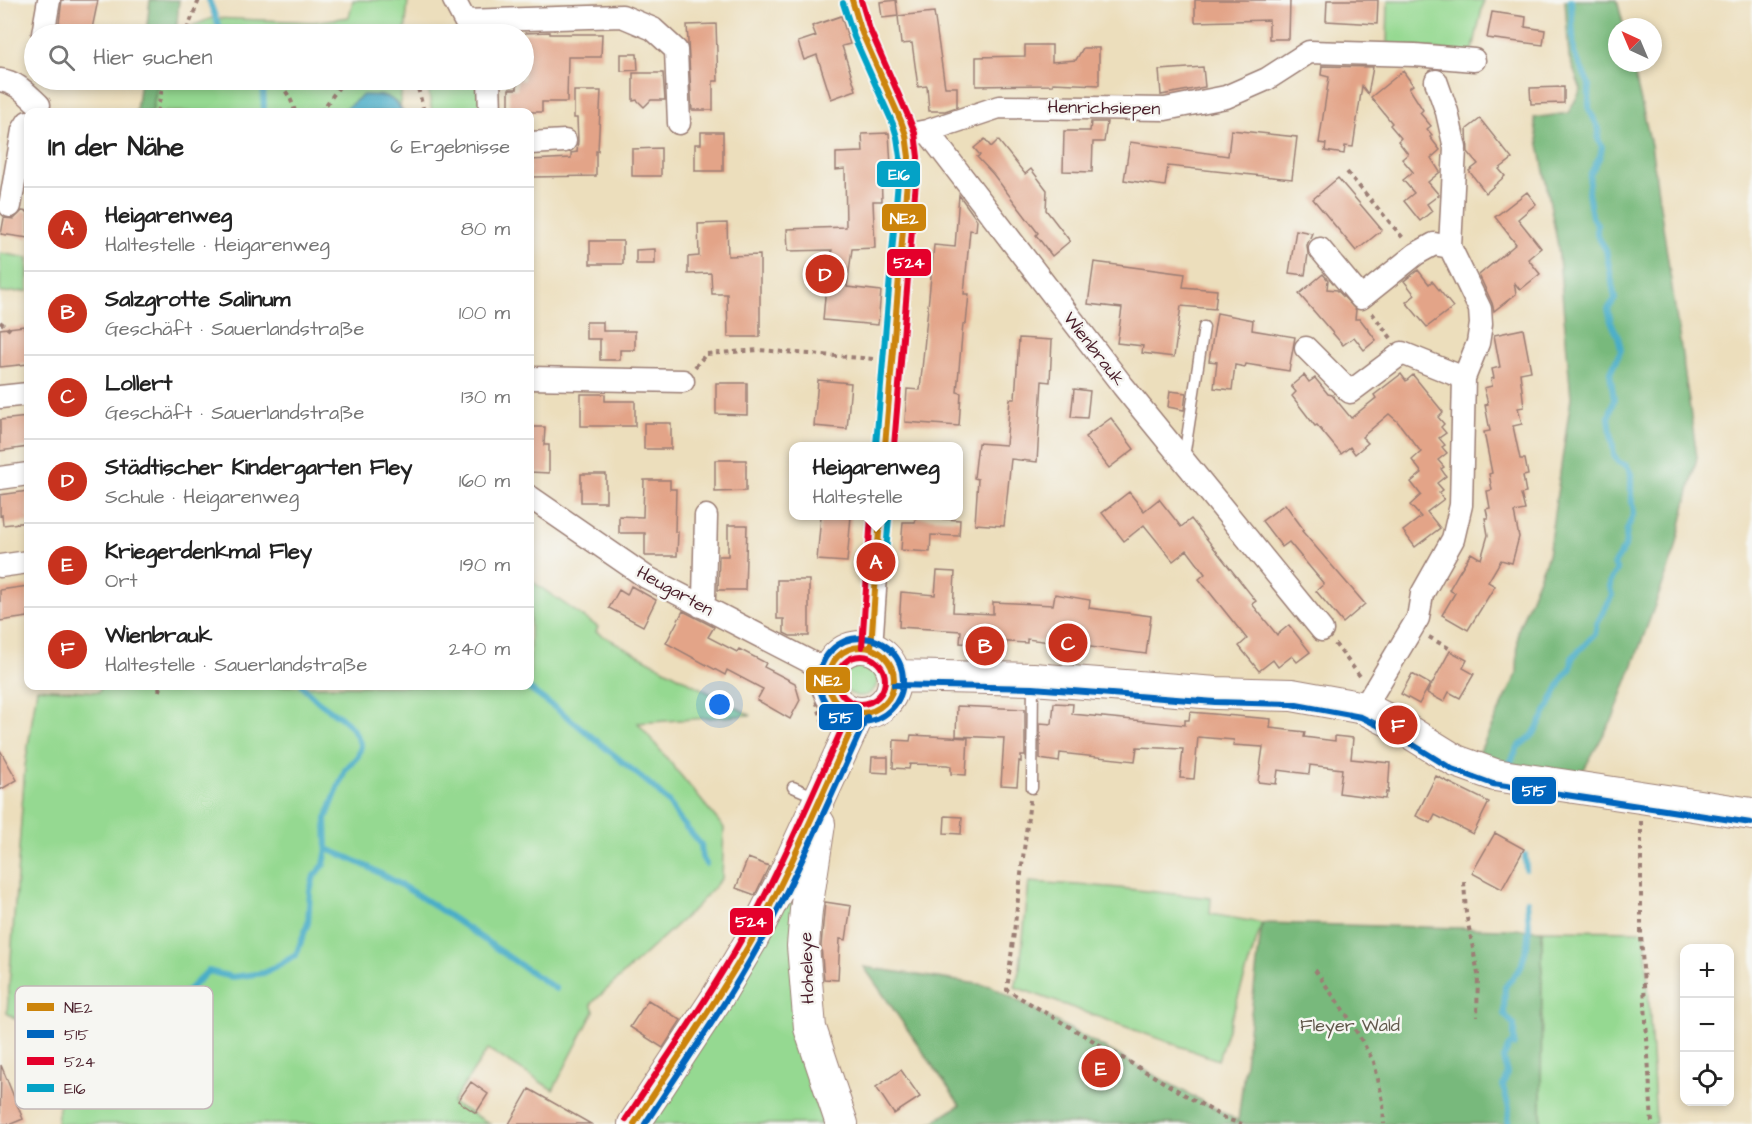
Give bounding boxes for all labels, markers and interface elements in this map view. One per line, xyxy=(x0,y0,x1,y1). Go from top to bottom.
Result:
north arrow xyxy=(1608,18,1662,72)
search box xyxy=(24,24,534,90)
icon: search xyxy=(45,41,78,74)
text: Hier suchen xyxy=(93,42,212,73)
street label: Henrichsiepen xyxy=(1047,95,1161,121)
text: In der Nähe xyxy=(48,129,184,165)
text: 6 Ergebnisse xyxy=(390,133,510,161)
line badge: E16 xyxy=(876,160,921,188)
text: E16 xyxy=(888,164,910,186)
text: Heigarenweg xyxy=(105,200,232,231)
line badge: NE2 xyxy=(881,203,927,232)
text: NE2 xyxy=(890,208,919,230)
text: A xyxy=(61,215,74,243)
text: 80 m xyxy=(461,215,510,243)
text: Haltestelle · Heigarenweg xyxy=(105,231,330,259)
line badge: 524 xyxy=(886,248,932,277)
pin: D xyxy=(806,252,844,296)
text: 524 xyxy=(893,252,925,274)
text: Salzgrotte Salinum xyxy=(105,284,290,315)
text: B xyxy=(60,299,75,327)
text: 100 m xyxy=(459,299,510,327)
street label: Wienbrauk xyxy=(1057,307,1131,391)
text: Geschäft · Sauerlandstraße xyxy=(105,315,364,343)
text: Lollert xyxy=(105,368,172,399)
text: C xyxy=(60,383,75,411)
text: 130 m xyxy=(461,383,510,411)
text: Geschäft · Sauerlandstraße xyxy=(105,399,364,427)
popup xyxy=(789,442,963,520)
text: Städtischer Kindergarten Fley xyxy=(105,452,412,483)
text: Heigarenweg xyxy=(812,452,940,483)
text: D xyxy=(61,467,74,495)
text: 160 m xyxy=(459,467,510,495)
text: Schule · Heigarenweg xyxy=(105,483,299,511)
text: Haltestelle xyxy=(812,483,903,511)
text: Kriegerdenkmal Fley xyxy=(105,536,312,567)
pin: A xyxy=(856,540,896,584)
text: E xyxy=(62,551,73,579)
text: 190 m xyxy=(460,551,510,579)
street label: Heugarten xyxy=(632,560,718,623)
text: Ort xyxy=(105,567,138,595)
text: Wienbrauk xyxy=(105,620,212,651)
pin: C xyxy=(1048,620,1088,666)
pin: B xyxy=(966,624,1004,668)
text: F xyxy=(61,635,74,663)
text: 240 m xyxy=(449,635,510,663)
text: Haltestelle · Sauerlandstraße xyxy=(105,651,367,679)
line badge: NE2 xyxy=(805,666,851,694)
text: NE2 xyxy=(814,670,843,692)
your location xyxy=(705,690,734,719)
pin: F xyxy=(1378,702,1418,748)
line badge: 515 xyxy=(818,703,863,731)
text: 515 xyxy=(829,707,854,729)
line badge: 515 xyxy=(1511,776,1557,805)
text: 515 xyxy=(1522,780,1547,802)
line badge: 524 xyxy=(729,907,774,936)
text: 524 xyxy=(735,911,767,933)
street label: Hoheleye xyxy=(793,931,822,1004)
map controls xyxy=(1680,944,1734,1106)
button: + xyxy=(1680,944,1734,998)
legend xyxy=(15,986,213,1109)
text: NE2 xyxy=(64,997,93,1019)
button: − xyxy=(1680,998,1734,1052)
park label: Fleyer Wald xyxy=(1300,1013,1400,1039)
text: 515 xyxy=(64,1024,89,1046)
pin: E xyxy=(1082,1046,1120,1090)
text: 524 xyxy=(64,1051,95,1073)
button: locate xyxy=(1680,1052,1734,1106)
text: E16 xyxy=(64,1078,86,1100)

